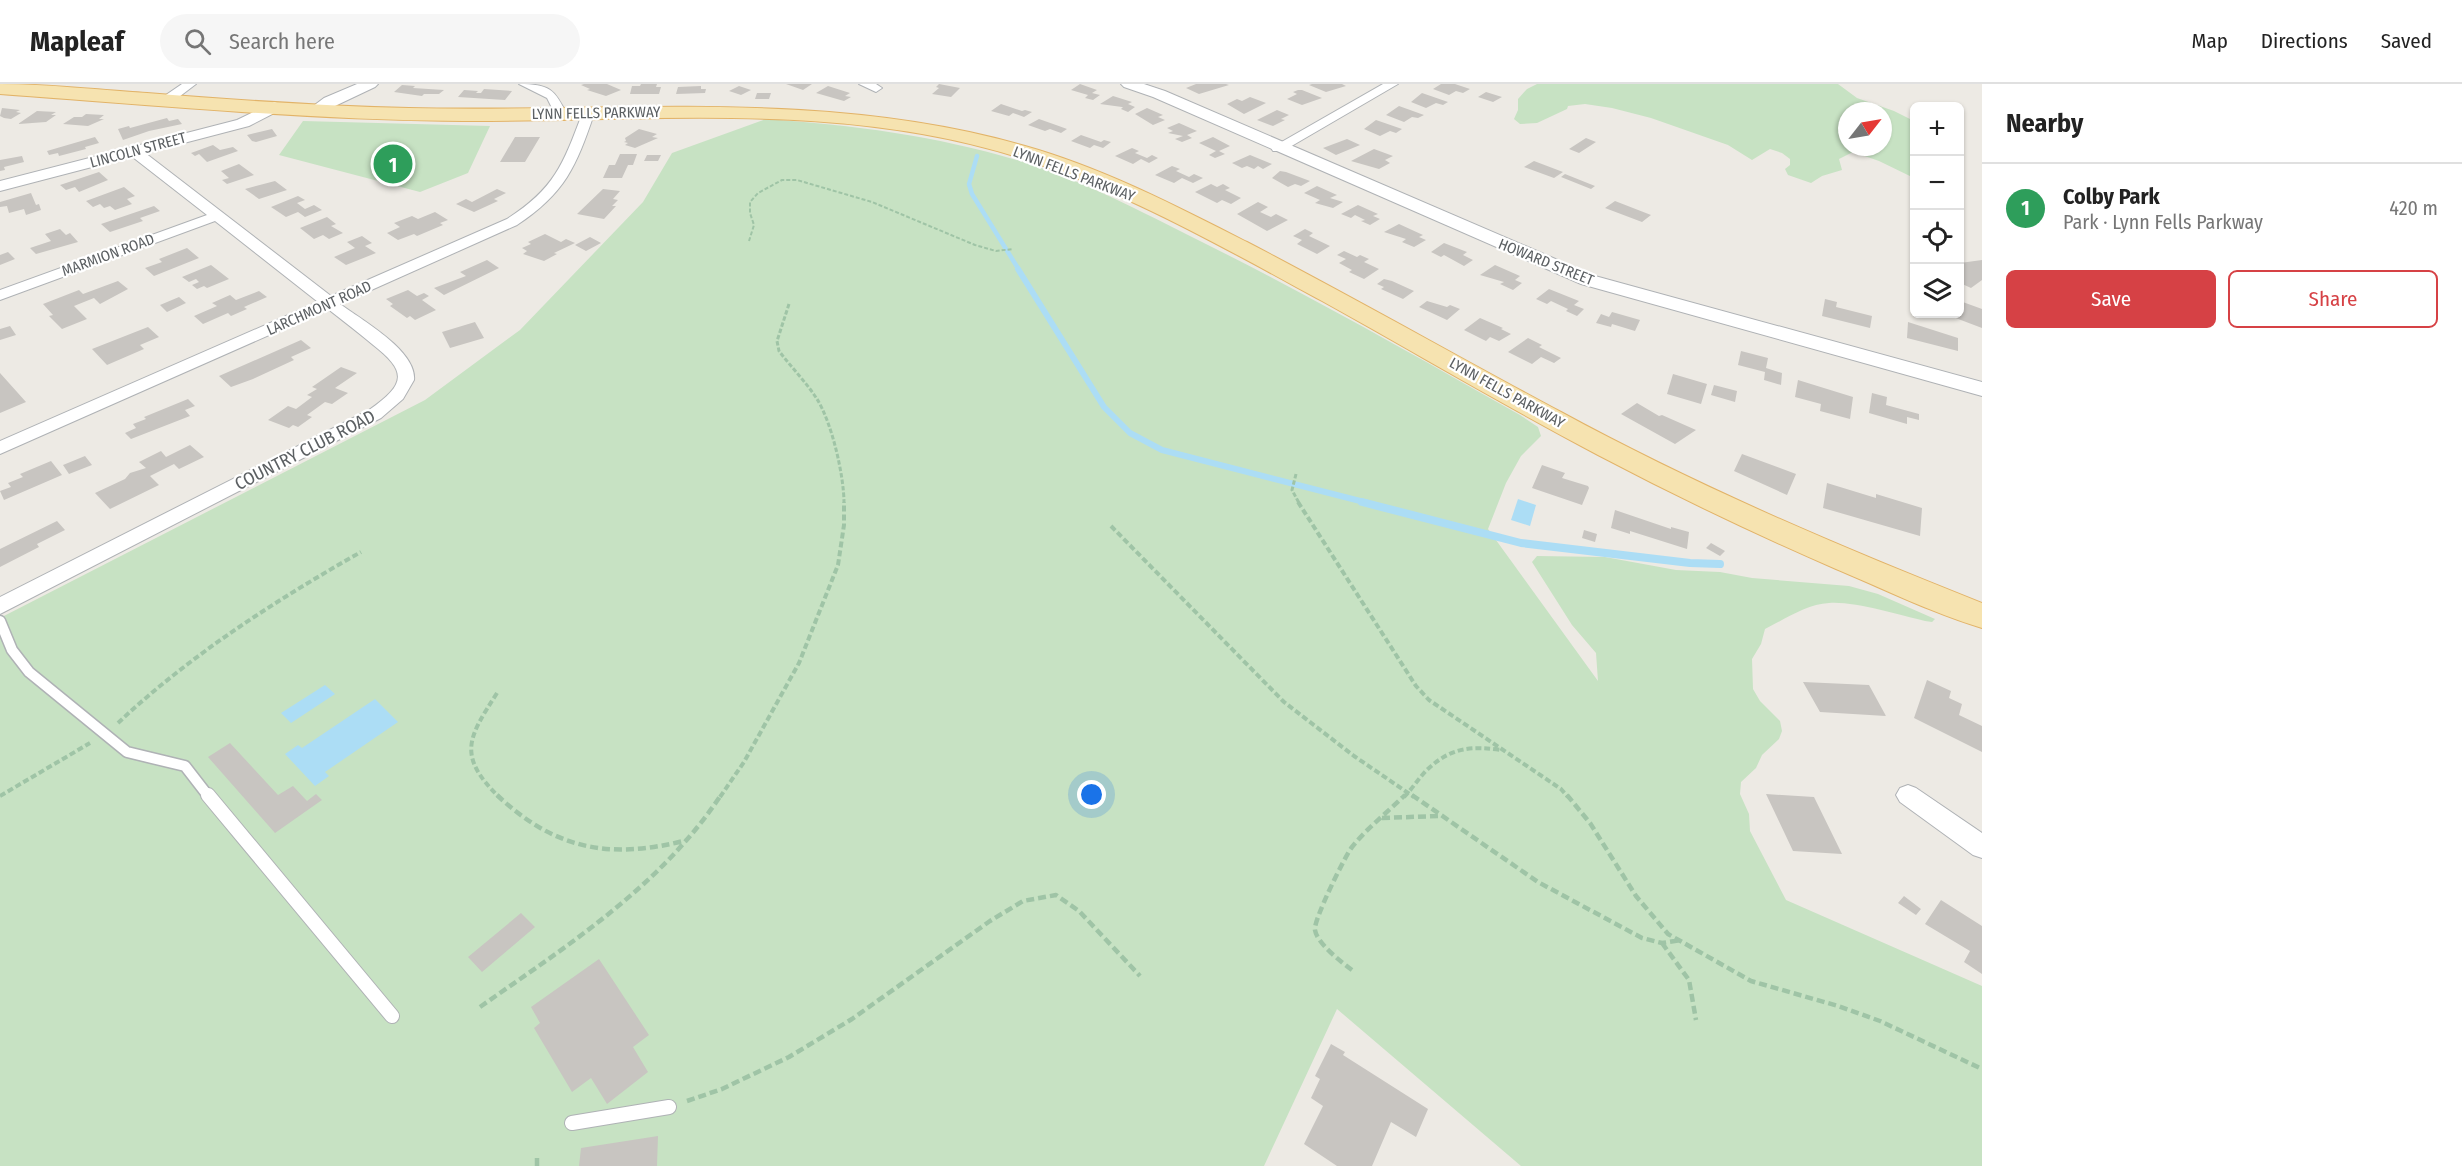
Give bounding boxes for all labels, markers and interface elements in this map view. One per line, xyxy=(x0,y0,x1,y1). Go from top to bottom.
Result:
search box xyxy=(160,14,580,68)
text: Mapleaf xyxy=(30,25,124,58)
icon: search xyxy=(181,25,214,58)
text: Search here xyxy=(229,28,335,55)
text: Map xyxy=(2191,28,2228,54)
text: Directions xyxy=(2261,28,2348,54)
text: Saved xyxy=(2381,28,2432,54)
north arrow xyxy=(1838,102,1892,156)
map controls xyxy=(1910,102,1964,318)
button: + xyxy=(1910,102,1964,156)
street label: LYNN FELLS PARKWAY xyxy=(531,103,661,123)
text: Nearby xyxy=(2006,108,2083,139)
street label: LINCOLN STREET xyxy=(88,128,188,171)
pin: 1 xyxy=(374,142,412,187)
street label: LYNN FELLS PARKWAY xyxy=(1011,142,1138,206)
button: − xyxy=(1910,156,1964,210)
text: Colby Park xyxy=(2063,183,2160,210)
text: 1 xyxy=(2021,196,2030,220)
text: 420 m xyxy=(2389,196,2438,220)
button: locate xyxy=(1910,210,1964,264)
text: Park · Lynn Fells Parkway xyxy=(2063,210,2263,234)
street label: MARMION ROAD xyxy=(59,230,157,280)
street label: HOWARD STREET xyxy=(1496,235,1596,289)
button: layers xyxy=(1910,264,1964,318)
button: Save xyxy=(2006,270,2216,328)
button: Share xyxy=(2228,270,2438,328)
street label: LARCHMONT ROAD xyxy=(264,277,374,339)
street label: LYNN FELLS PARKWAY xyxy=(1446,354,1568,432)
street label: COUNTRY CLUB ROAD xyxy=(231,405,379,495)
your location xyxy=(1077,780,1106,809)

